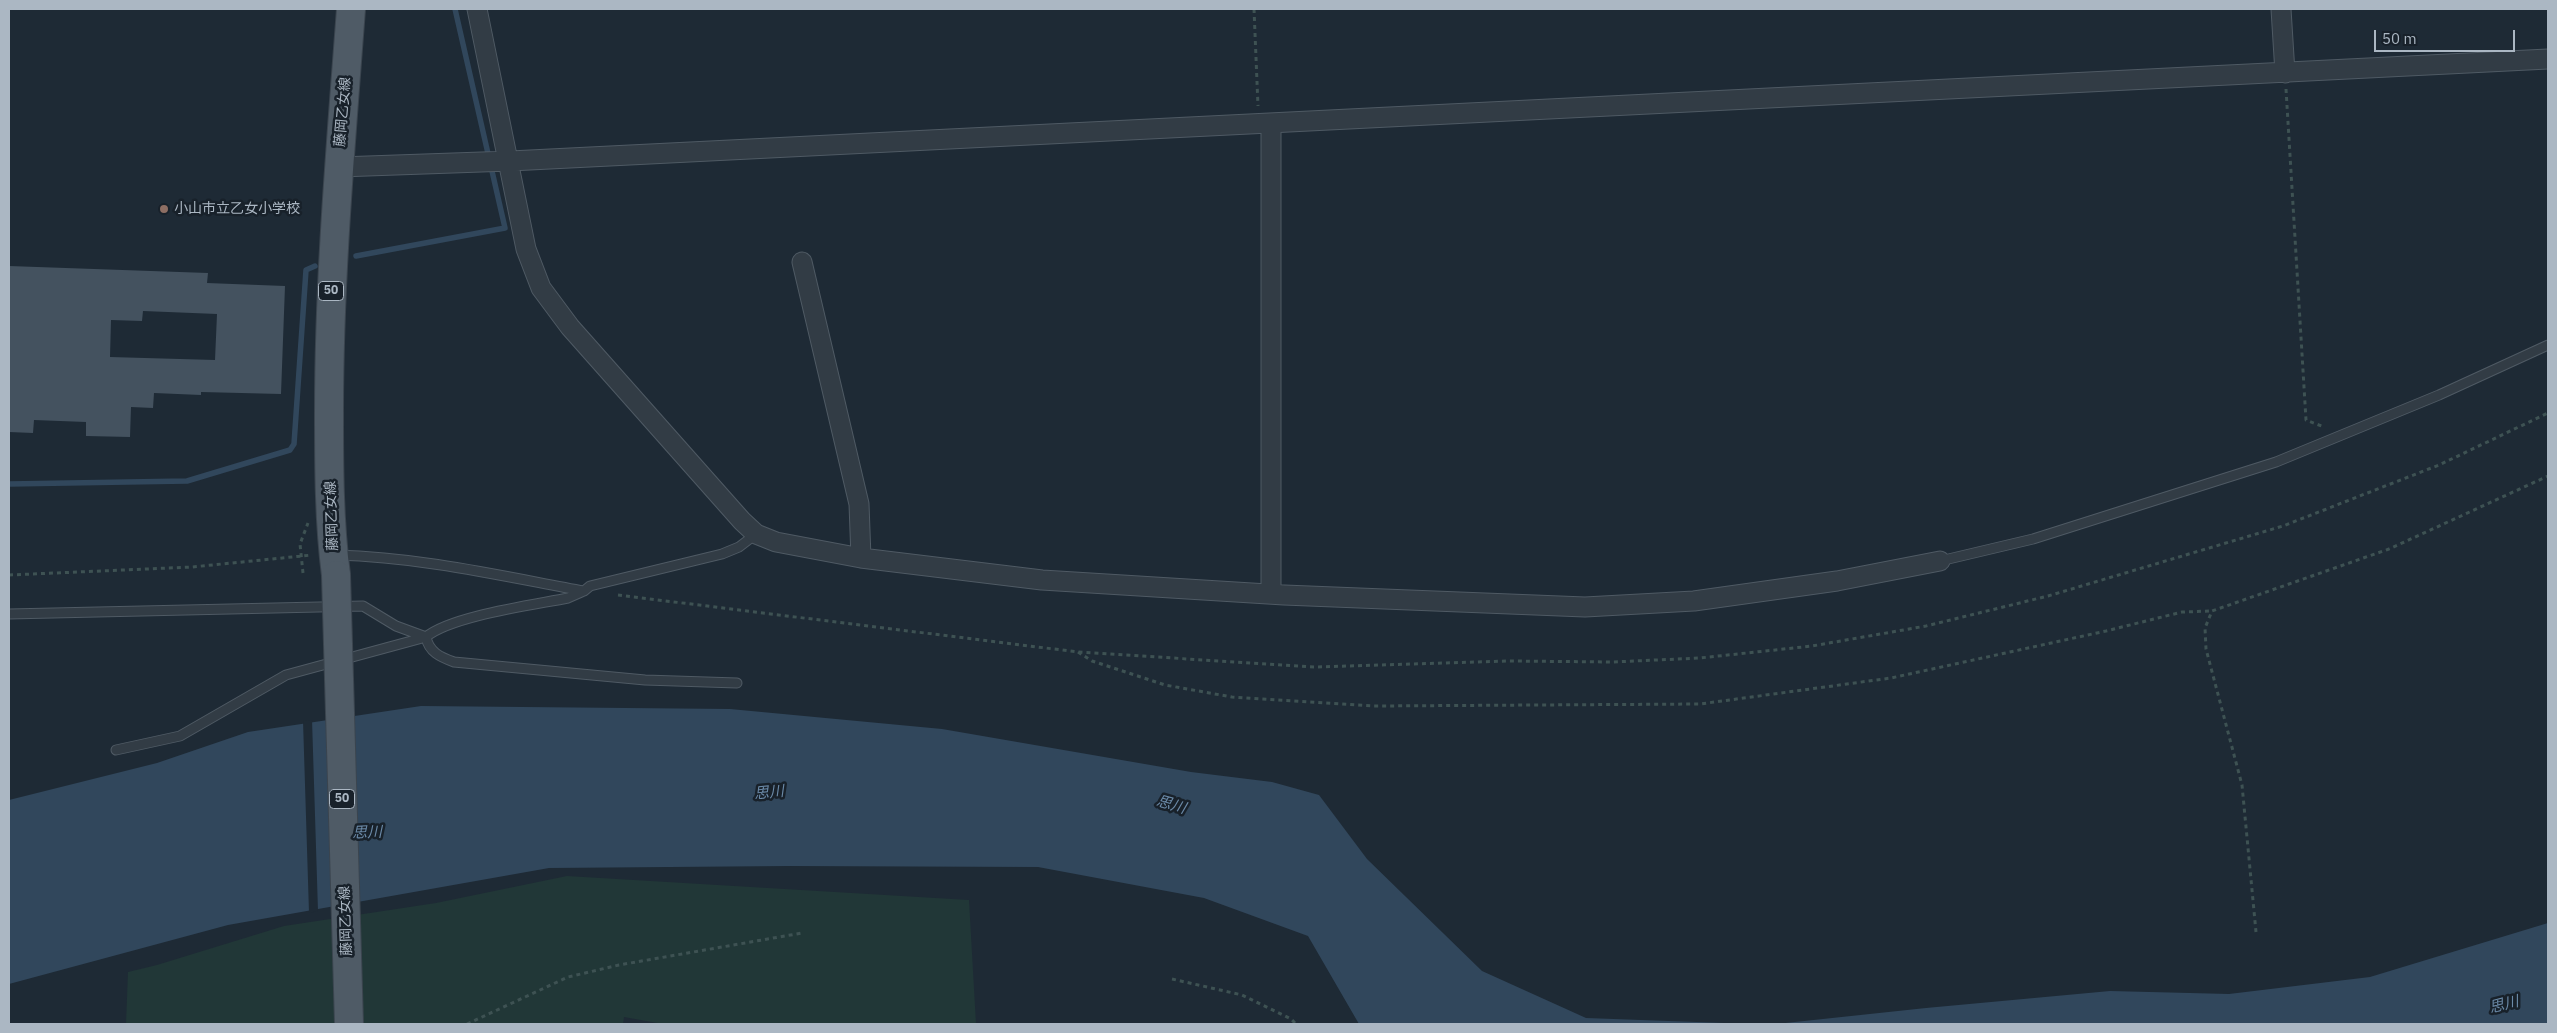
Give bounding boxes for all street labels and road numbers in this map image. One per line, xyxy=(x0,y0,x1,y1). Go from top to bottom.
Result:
street label: 藤岡乙女線 xyxy=(332,76,354,148)
road number: 50 xyxy=(318,282,344,300)
street label: 藤岡乙女線 xyxy=(322,481,342,551)
road number: 50 xyxy=(330,790,354,809)
street label: 藤岡乙女線 xyxy=(336,886,356,956)

